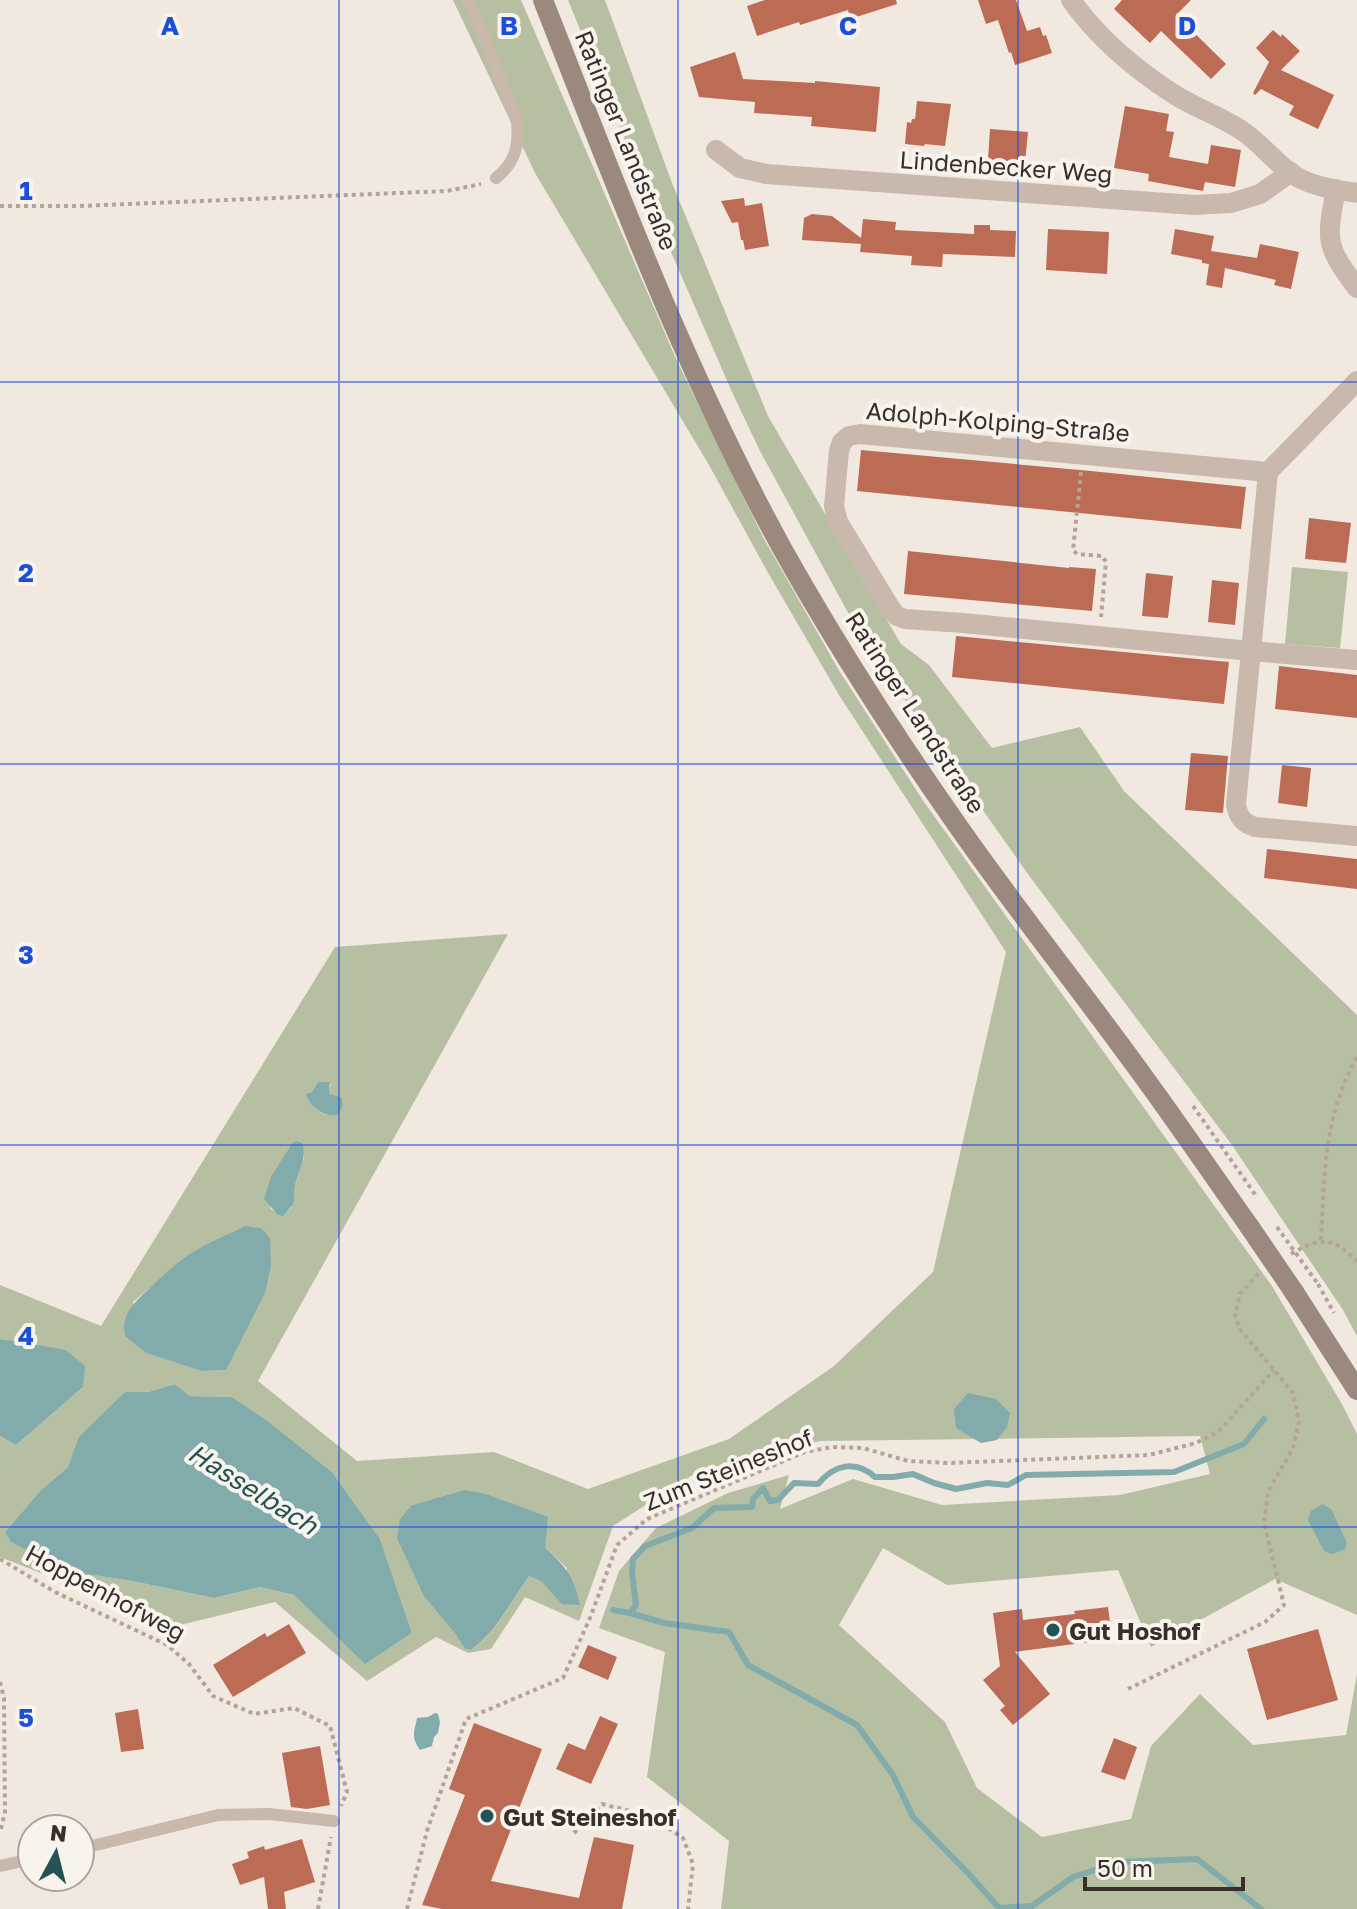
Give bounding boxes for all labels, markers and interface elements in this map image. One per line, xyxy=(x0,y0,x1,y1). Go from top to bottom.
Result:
text: A xyxy=(161,10,180,41)
text: B xyxy=(500,10,518,41)
text: C xyxy=(839,10,857,41)
text: D xyxy=(1178,10,1196,41)
street label: Ratinger Landstraße xyxy=(570,26,684,254)
street label: Lindenbecker Weg xyxy=(899,144,1113,188)
text: 1 xyxy=(19,175,33,206)
street label: Adolph-Kolping-Straße xyxy=(865,395,1131,447)
text: 2 xyxy=(18,557,34,588)
street label: Ratinger Landstraße xyxy=(840,606,992,818)
text: 3 xyxy=(18,939,34,970)
text: 4 xyxy=(18,1320,34,1351)
street label: Zum Steineshof xyxy=(639,1422,817,1516)
water label: Hasselbach xyxy=(183,1437,324,1541)
street label: Hoppenhofweg xyxy=(21,1538,191,1646)
place label: Gut Hoshof xyxy=(1069,1616,1200,1645)
marker: Gut Hoshof xyxy=(1044,1621,1062,1639)
text: 5 xyxy=(18,1702,34,1733)
place label: Gut Steineshof xyxy=(503,1802,677,1831)
marker: Gut Steineshof xyxy=(478,1807,496,1825)
north arrow xyxy=(16,1813,96,1893)
text: N xyxy=(49,1818,68,1847)
scale bar xyxy=(1085,1841,1243,1891)
text: 50 m xyxy=(1097,1853,1153,1882)

